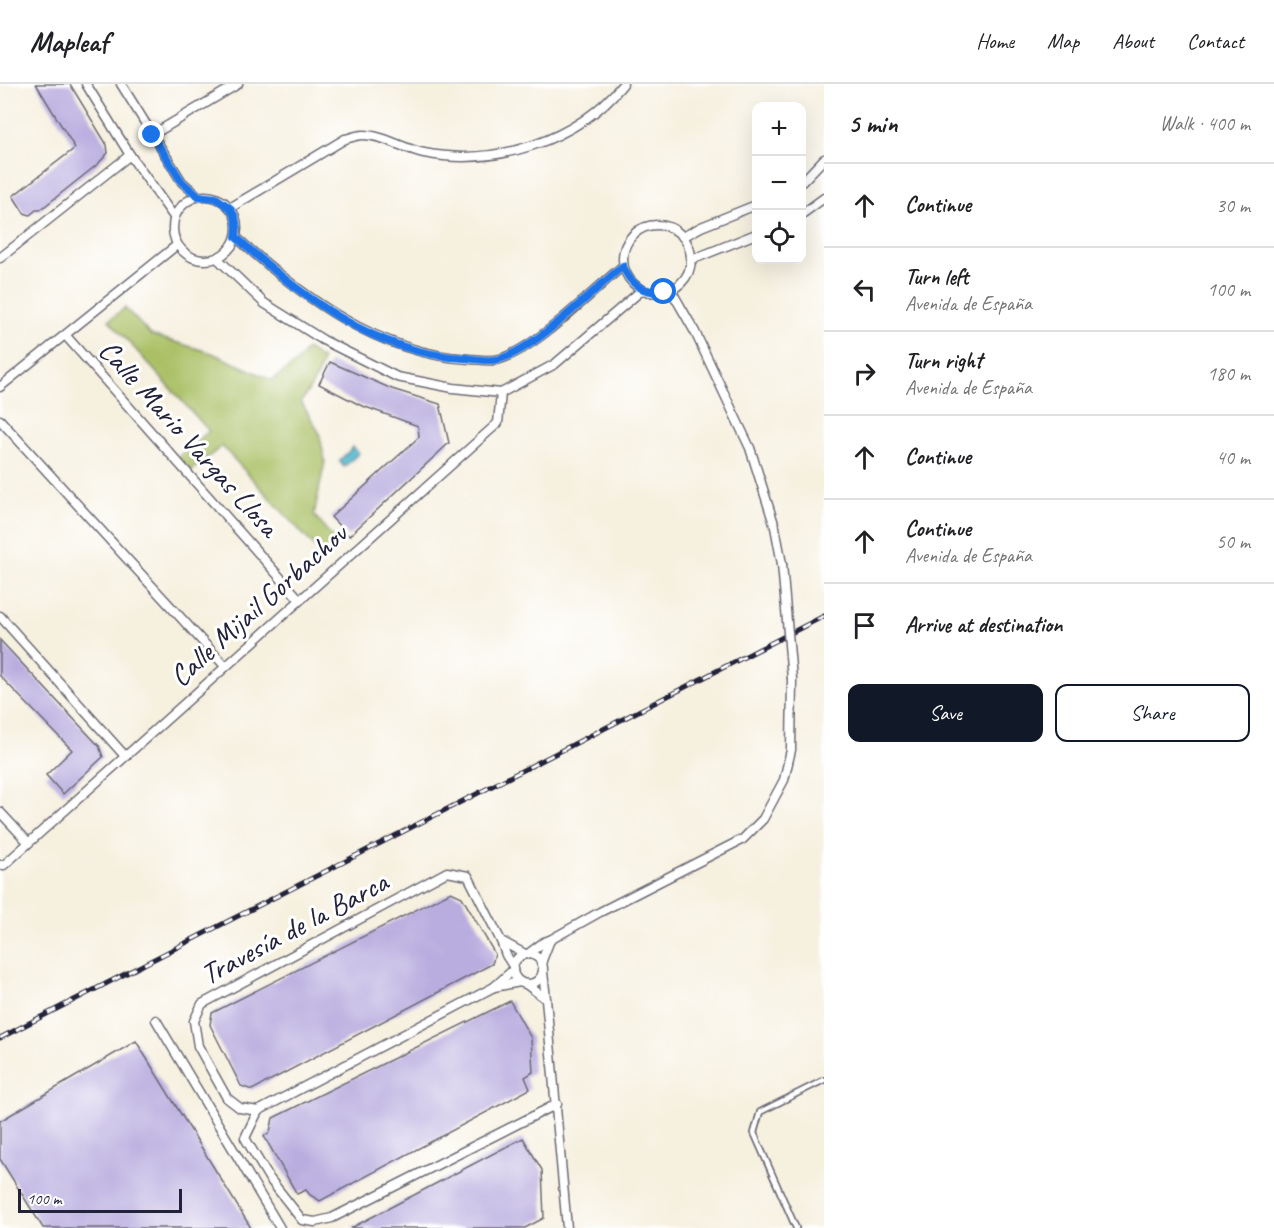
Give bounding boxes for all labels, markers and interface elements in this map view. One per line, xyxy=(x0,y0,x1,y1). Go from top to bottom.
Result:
text: Mapleaf xyxy=(30,24,108,59)
text: Home xyxy=(976,28,1014,54)
text: Map xyxy=(1047,28,1079,54)
text: About xyxy=(1112,28,1154,54)
text: Contact xyxy=(1187,28,1244,54)
map controls xyxy=(752,102,806,264)
button: + xyxy=(752,102,806,156)
text: 5 min xyxy=(848,107,897,140)
text: Walk · 400 m xyxy=(1160,111,1250,136)
route end xyxy=(138,121,164,147)
button: − xyxy=(752,156,806,210)
icon: ahead xyxy=(848,189,881,222)
text: Continue xyxy=(905,191,971,219)
text: 30 m xyxy=(1216,193,1250,218)
button: locate xyxy=(752,210,806,264)
text: Turn left xyxy=(905,263,969,291)
icon: left xyxy=(848,273,881,306)
text: 100 m xyxy=(1207,277,1250,302)
route start xyxy=(650,278,676,304)
text: Avenida de España xyxy=(905,291,1032,316)
street label: Calle Mario Vargas Llosa xyxy=(90,332,289,546)
text: Turn right xyxy=(905,347,982,375)
icon: right xyxy=(848,357,881,390)
text: 180 m xyxy=(1207,361,1250,386)
text: Avenida de España xyxy=(905,375,1032,400)
icon: ahead xyxy=(848,441,881,474)
text: Continue xyxy=(905,443,971,471)
text: 40 m xyxy=(1216,445,1250,470)
street label: Calle Mijail Gorbachov xyxy=(161,513,357,695)
text: Continue xyxy=(905,515,971,543)
icon: ahead xyxy=(848,525,881,558)
text: 50 m xyxy=(1216,529,1250,554)
text: Avenida de España xyxy=(905,543,1032,568)
icon: arrive xyxy=(848,609,881,642)
text: Arrive at destination xyxy=(905,611,1062,639)
button: Save xyxy=(848,684,1043,742)
button: Share xyxy=(1055,684,1250,742)
street label: Travesía de la Barca xyxy=(194,862,396,993)
scale bar xyxy=(18,1186,182,1214)
text: 100 m xyxy=(27,1189,61,1209)

